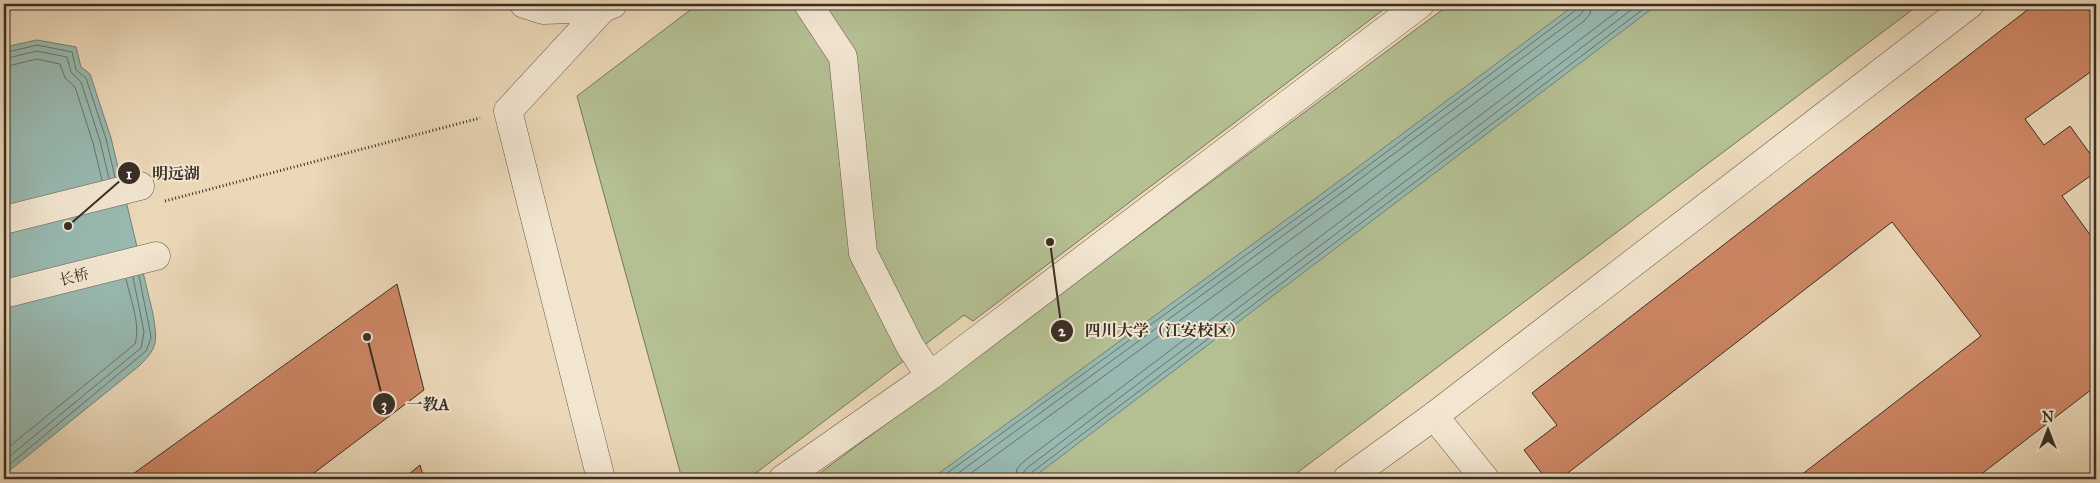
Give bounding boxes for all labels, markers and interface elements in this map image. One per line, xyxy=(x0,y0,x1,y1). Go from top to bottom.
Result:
callout: 明远湖 xyxy=(117,158,210,189)
text: 明远湖 xyxy=(152,164,200,183)
text: 1 xyxy=(126,165,132,183)
street label: 长桥 xyxy=(57,265,91,289)
callout: 四川大学（江安校区） xyxy=(1050,315,1255,346)
text: 四川大学（江安校区） xyxy=(1085,321,1245,340)
text: 2 xyxy=(1058,322,1066,340)
callout: 一教A xyxy=(372,389,459,420)
text: 一教A xyxy=(407,395,450,414)
text: 3 xyxy=(381,396,387,415)
north arrow xyxy=(2022,406,2072,456)
text: N xyxy=(2042,409,2054,426)

